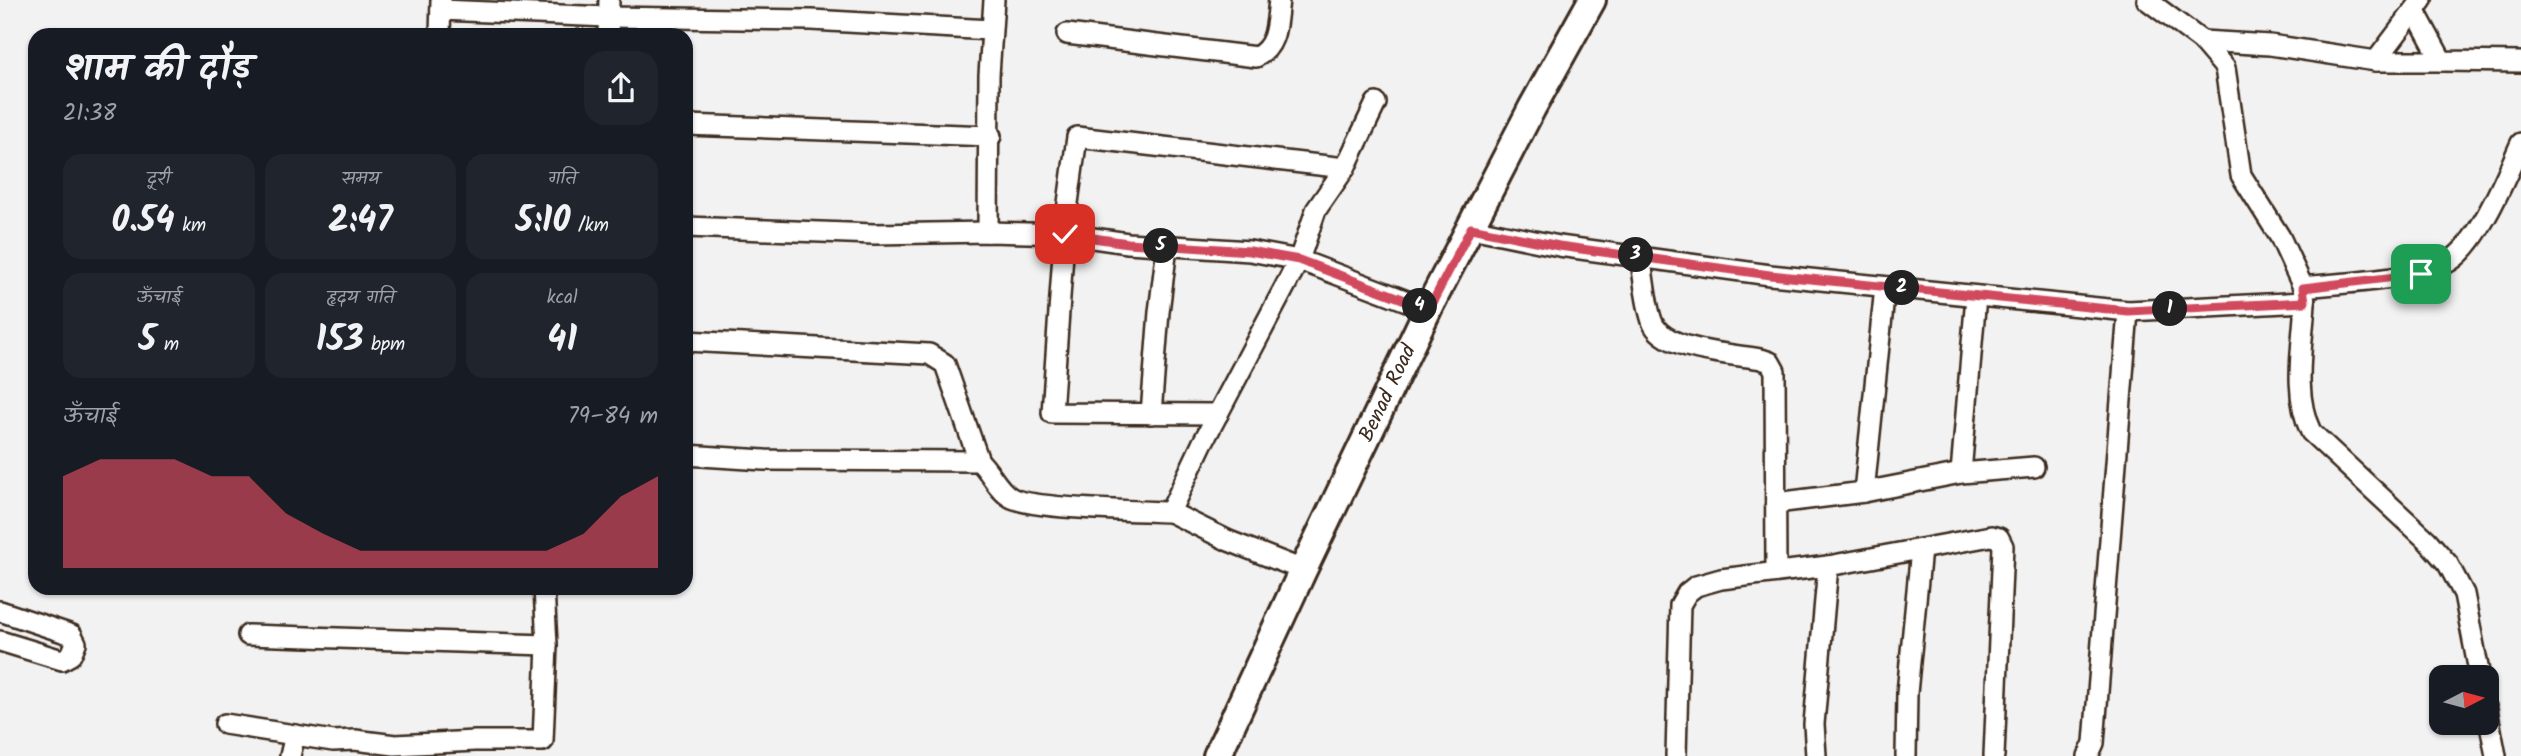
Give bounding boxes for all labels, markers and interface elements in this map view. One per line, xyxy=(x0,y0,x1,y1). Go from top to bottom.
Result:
text: शाम की दौड़ xyxy=(63,40,251,100)
button: share xyxy=(584,51,658,125)
text: 21:38 xyxy=(63,96,116,132)
text: दूरी xyxy=(147,164,170,194)
text: समय xyxy=(341,164,380,194)
text: गति xyxy=(548,164,576,194)
text: 0.54 xyxy=(111,194,175,250)
text: 2:47 xyxy=(328,194,393,250)
text: 5:10 xyxy=(516,194,570,250)
pin xyxy=(1035,204,1095,264)
text: km xyxy=(175,211,206,241)
text: /km xyxy=(570,211,609,241)
icon: check xyxy=(1046,215,1084,253)
pin: 5 xyxy=(1144,229,1178,264)
text: 5 xyxy=(1156,230,1165,260)
pin: 3 xyxy=(1618,238,1654,272)
text: 3 xyxy=(1630,239,1641,269)
pin xyxy=(2391,244,2451,304)
icon: arrive xyxy=(2402,255,2440,293)
pin: 2 xyxy=(1884,270,1920,306)
text: 2 xyxy=(1896,272,1907,302)
text: ऊँचाई xyxy=(136,283,182,313)
text: हृदय गति xyxy=(327,283,394,313)
text: kcal xyxy=(547,283,578,313)
pin: 4 xyxy=(1402,288,1438,324)
text: 4 xyxy=(1414,290,1425,320)
pin: 1 xyxy=(2152,292,2188,326)
text: 1 xyxy=(2167,293,2172,323)
text: 5 xyxy=(139,313,156,369)
text: 153 xyxy=(316,313,363,369)
text: 41 xyxy=(547,313,577,369)
text: m xyxy=(156,330,179,360)
text: bpm xyxy=(363,330,405,360)
street label: Benad Road xyxy=(1350,338,1425,448)
text: ऊँचाई xyxy=(63,399,118,435)
text: 79–84 m xyxy=(568,399,658,435)
north arrow xyxy=(2429,665,2499,735)
map controls xyxy=(2429,665,2499,735)

